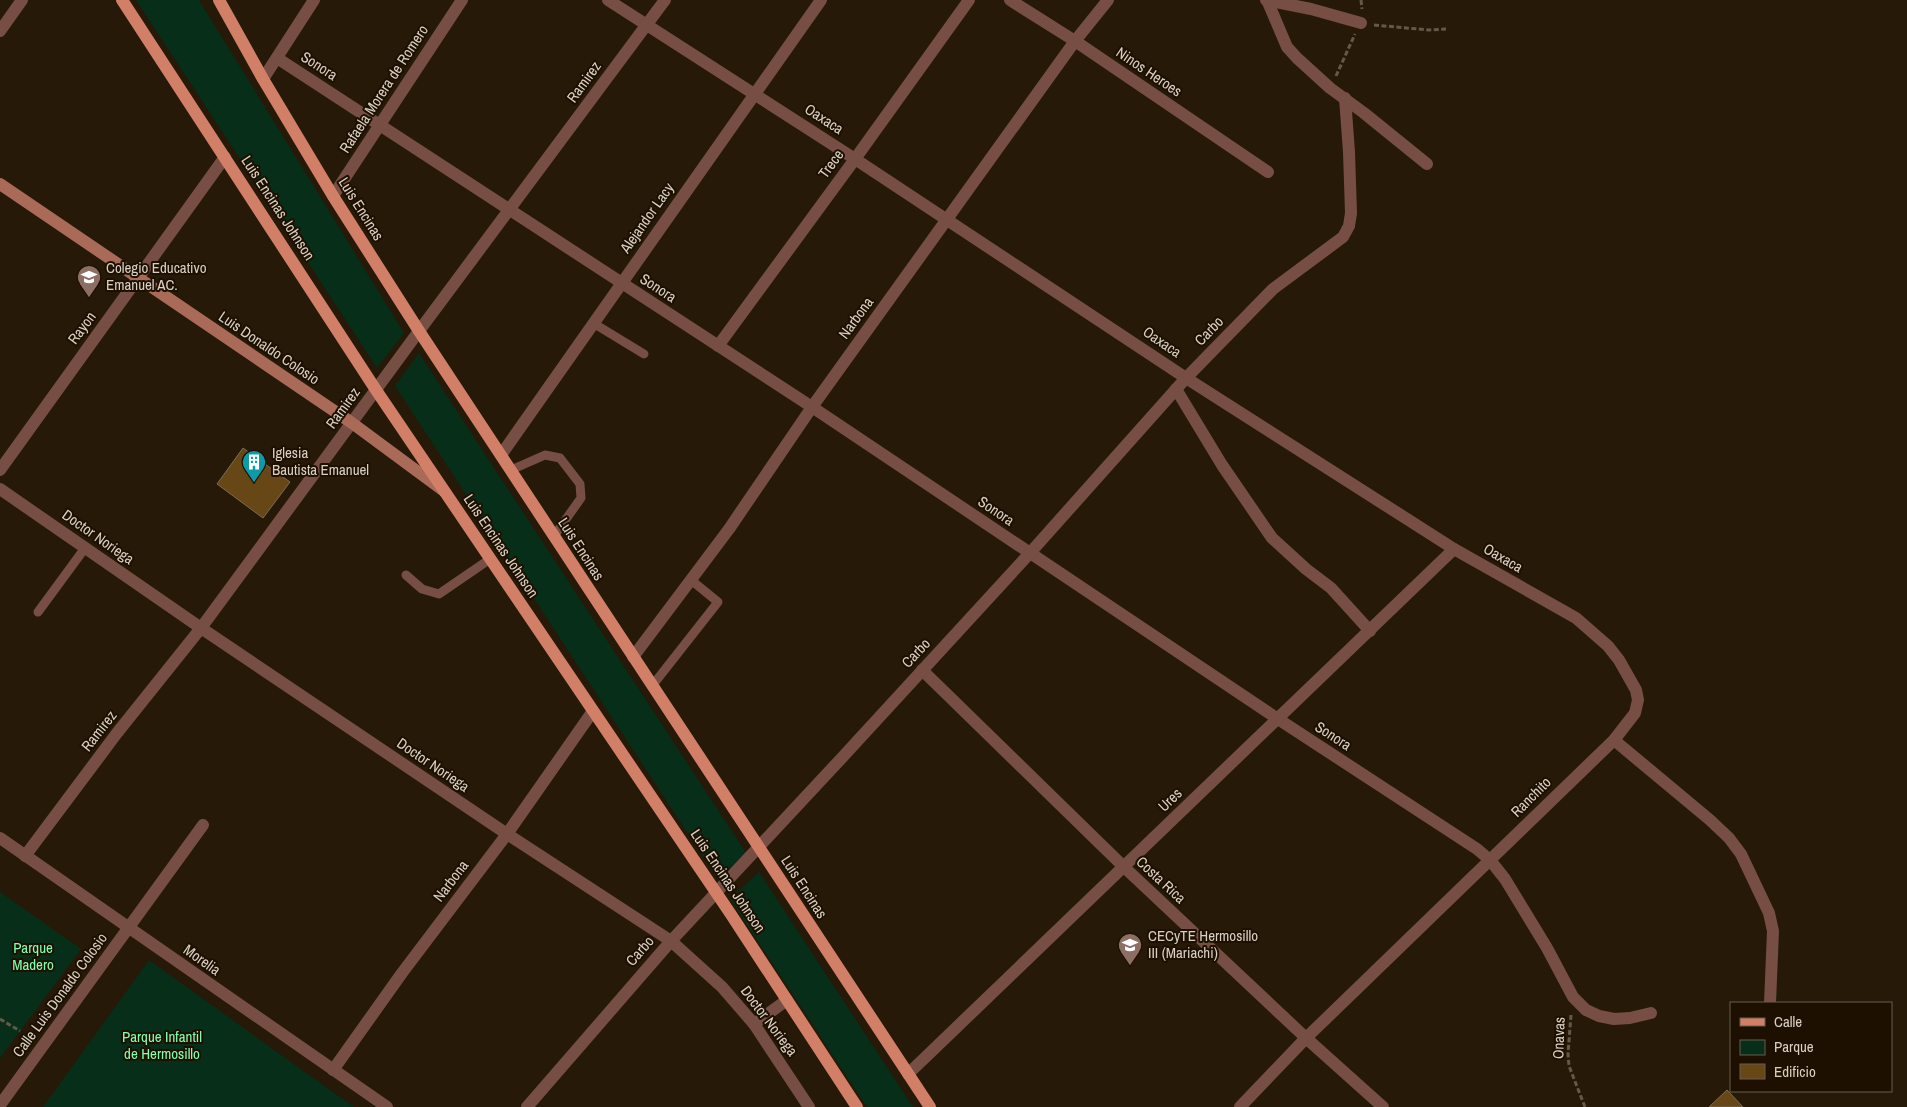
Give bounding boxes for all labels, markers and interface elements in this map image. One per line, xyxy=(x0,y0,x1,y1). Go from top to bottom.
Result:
street label: Rafaela Morera de Romero xyxy=(334,20,433,157)
street label: Ninos Heroes xyxy=(1112,42,1186,101)
street label: Sonora xyxy=(297,46,342,85)
street label: Ramirez xyxy=(561,57,606,107)
street label: Oaxaca xyxy=(801,98,848,139)
street label: Trece xyxy=(813,145,848,182)
street label: Luis Encinas Johnson xyxy=(237,151,320,264)
street label: Luis Encinas xyxy=(334,173,389,244)
street label: Alejandor Lacy xyxy=(614,178,679,258)
place label: Colegio Educativo Emanuel AC. xyxy=(106,257,207,295)
school or university icon: Colegio Educativo Emanuel AC. xyxy=(76,264,102,298)
street label: Sonora xyxy=(636,268,681,307)
street label: Narbona xyxy=(833,292,878,343)
street label: Luis Donaldo Colosio xyxy=(215,306,324,389)
street label: Rayon xyxy=(63,307,101,348)
street label: Carbo xyxy=(1189,311,1228,350)
street label: Oaxaca xyxy=(1139,321,1186,362)
street label: Ramirez xyxy=(320,383,365,433)
place label: Iglesia Bautista Emanuel xyxy=(272,442,369,480)
building icon: Iglesia Bautista Emanuel xyxy=(241,449,267,483)
street label: Luis Encinas Johnson xyxy=(459,490,544,602)
street label: Sonora xyxy=(974,491,1019,530)
street label: Doctor Noriega xyxy=(58,504,139,569)
street label: Luis Encinas xyxy=(553,513,610,584)
street label: Oaxaca xyxy=(1480,538,1527,577)
street label: Carbo xyxy=(897,633,935,672)
street label: Ramirez xyxy=(76,706,121,755)
street label: Sonora xyxy=(1311,716,1356,755)
street label: Doctor Noriega xyxy=(393,733,474,797)
street label: Ranchito xyxy=(1506,772,1556,821)
street label: Ures xyxy=(1153,783,1186,816)
street label: Luis Encinas Johnson xyxy=(686,825,771,937)
street label: Luis Encinas xyxy=(776,851,833,922)
street label: Costa Rica xyxy=(1132,851,1191,908)
street label: Narbona xyxy=(428,855,473,906)
place label: CECyTE Hermosillo III (Mariachi) xyxy=(1148,925,1258,963)
street label: Calle Luis Donaldo Colosio xyxy=(7,928,112,1061)
street label: Carbo xyxy=(621,931,659,970)
school or university icon: CECyTE Hermosillo III (Mariachi) xyxy=(1117,932,1143,966)
park label: Parque Madero xyxy=(12,937,54,975)
street label: Morelia xyxy=(179,939,225,980)
street label: Doctor Noriega xyxy=(736,981,803,1060)
legend xyxy=(1730,1002,1892,1092)
text: Calle xyxy=(1774,1011,1802,1032)
street label: Onavas xyxy=(1547,1016,1570,1060)
park label: Parque Infantil de Hermosillo xyxy=(122,1026,202,1064)
text: Parque xyxy=(1774,1036,1814,1057)
text: Edificio xyxy=(1774,1061,1816,1082)

